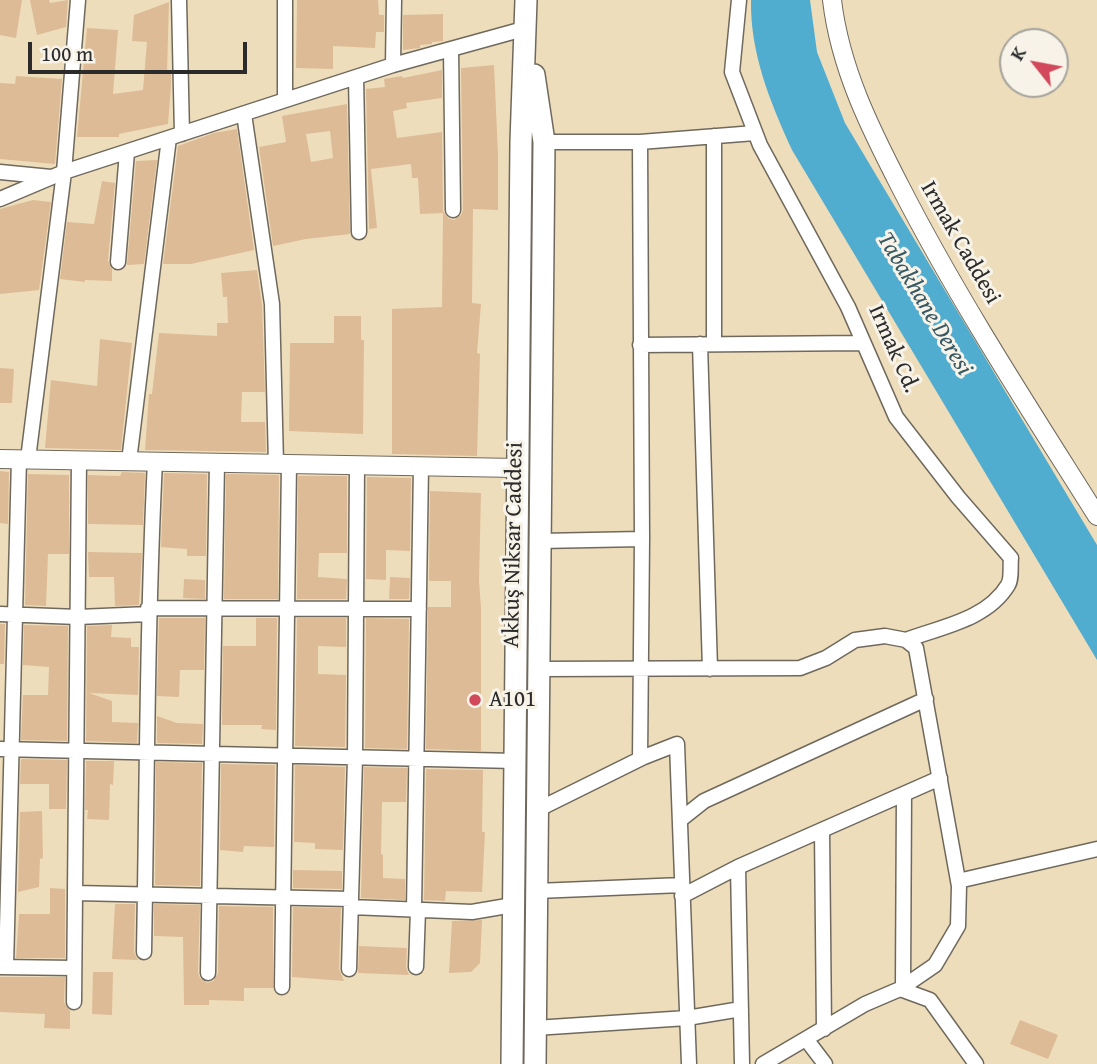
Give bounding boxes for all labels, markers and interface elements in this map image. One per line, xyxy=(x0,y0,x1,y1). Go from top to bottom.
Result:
scale bar xyxy=(32,28,250,72)
north arrow xyxy=(999,28,1069,98)
text: 100 m xyxy=(41,38,93,69)
text: K xyxy=(1003,41,1033,66)
street label: Irmak Caddesi xyxy=(914,177,1006,309)
water label: Tabakhane Deresi xyxy=(870,227,978,381)
street label: Irmak Cd. xyxy=(861,301,925,397)
street label: Akkuş Niksar Caddesi xyxy=(498,442,530,648)
place label: A101 xyxy=(489,686,536,714)
marker: A101 xyxy=(467,692,483,708)

